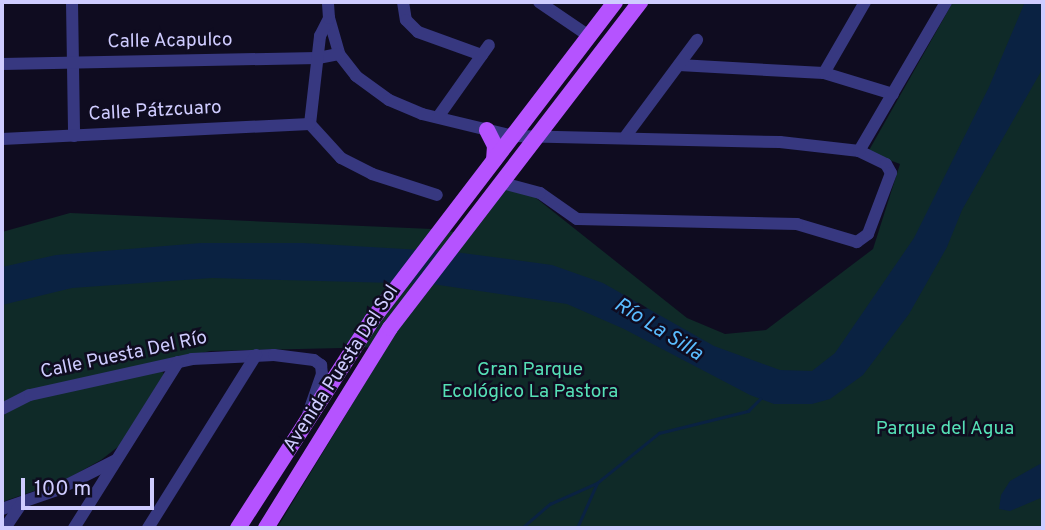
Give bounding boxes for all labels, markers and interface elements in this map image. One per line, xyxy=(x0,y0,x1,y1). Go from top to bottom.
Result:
street label: Calle Acapulco xyxy=(107,30,233,54)
street label: Calle Pátzcuaro xyxy=(88,97,222,127)
street label: Avenida Puesta Del Sol xyxy=(280,281,404,457)
water label: Río La Silla xyxy=(609,293,707,367)
street label: Calle Puesta Del Río xyxy=(39,327,209,385)
park label: Gran Parque Ecológico La Pastora xyxy=(442,360,618,404)
park label: Parque del Agua xyxy=(875,419,1015,441)
scale bar xyxy=(24,463,158,507)
text: 100 m xyxy=(34,476,91,503)

